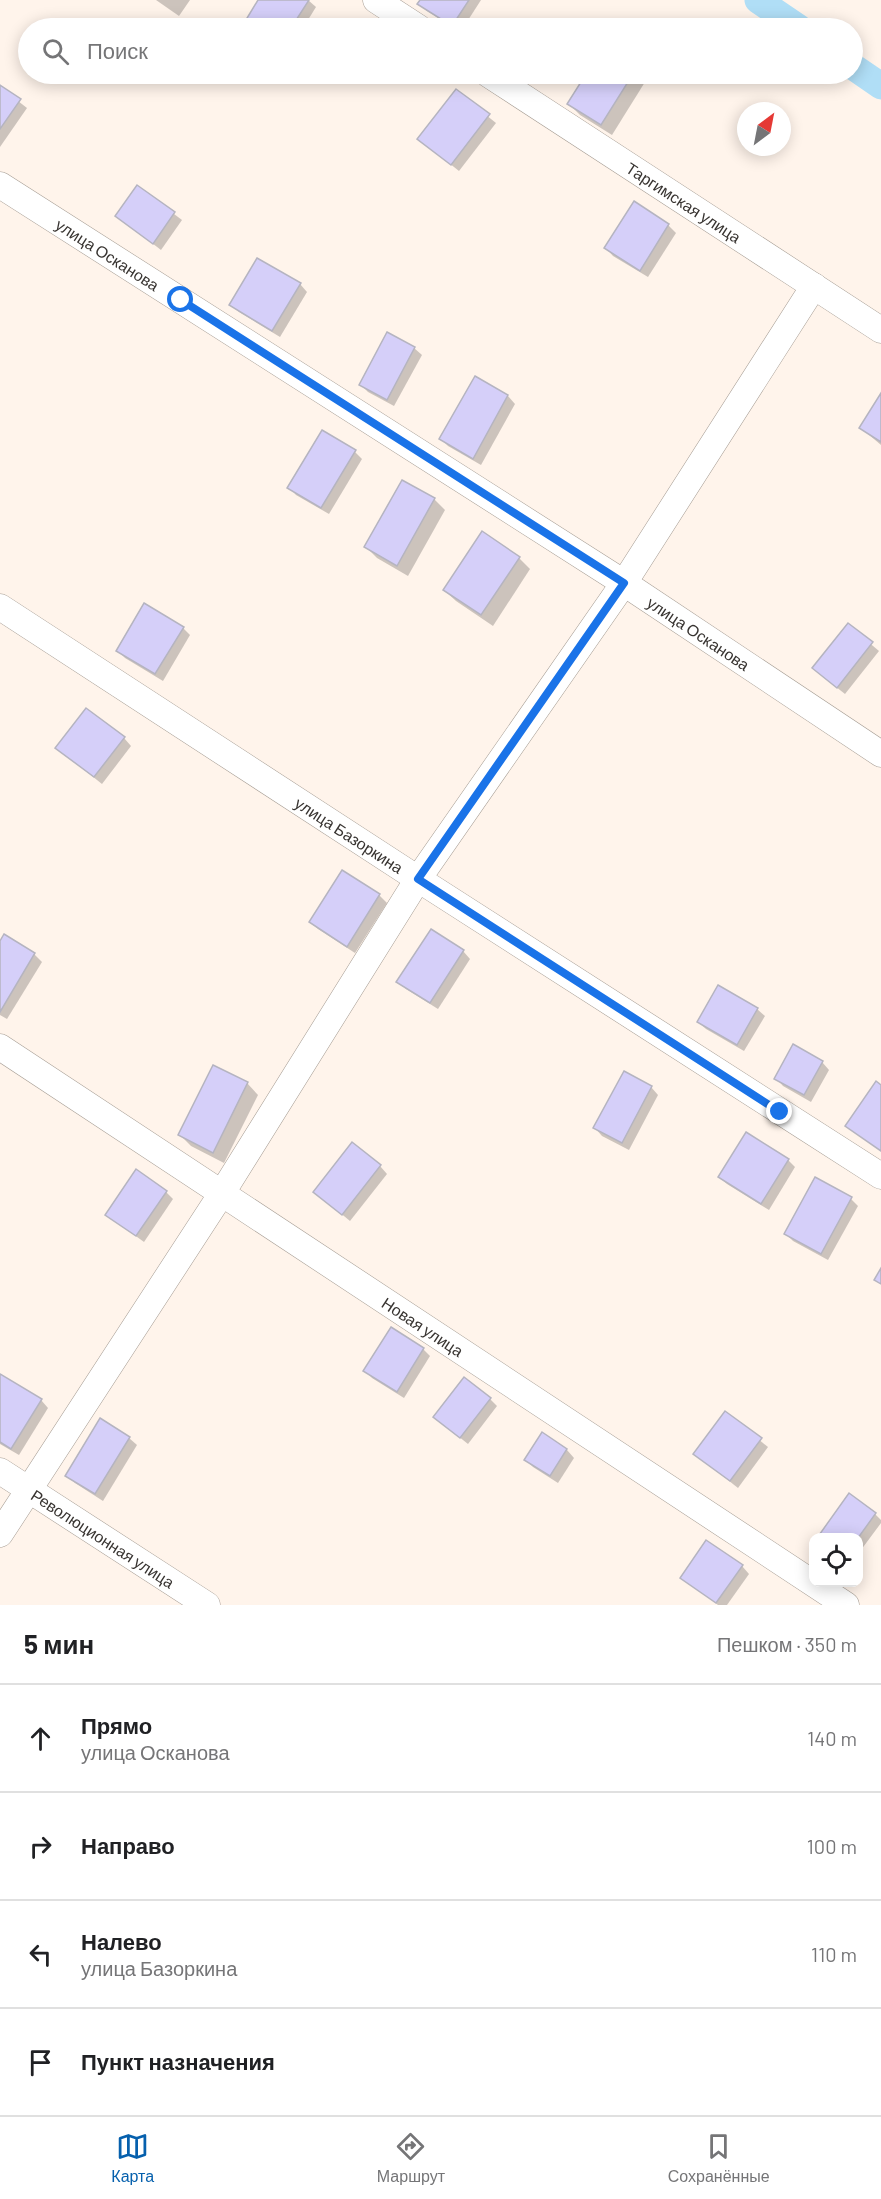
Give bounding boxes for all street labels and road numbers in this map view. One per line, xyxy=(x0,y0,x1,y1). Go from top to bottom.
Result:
street label: Таргимская улица xyxy=(623,158,745,246)
street label: улица Осканова xyxy=(53,214,163,294)
street label: улица Осканова xyxy=(644,592,754,674)
street label: улица Базоркина xyxy=(292,792,407,877)
street label: Новая улица xyxy=(379,1292,468,1360)
street label: Революционная улица xyxy=(28,1485,178,1591)

